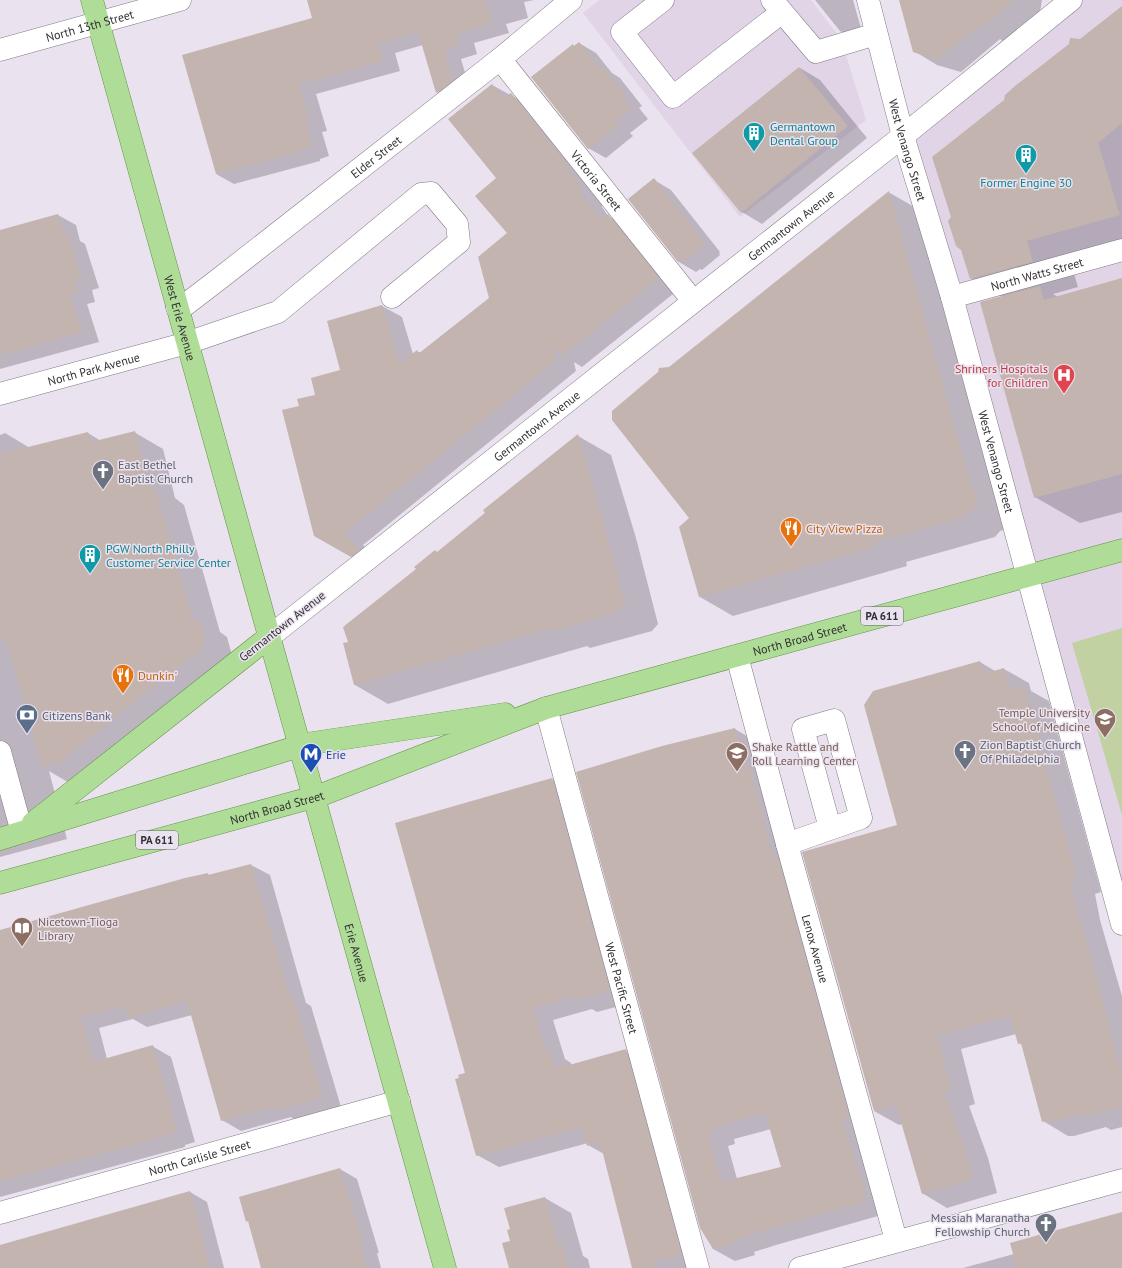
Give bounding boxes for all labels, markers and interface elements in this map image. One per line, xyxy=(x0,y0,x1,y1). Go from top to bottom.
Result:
street label: North 13th Street xyxy=(44,6,135,44)
street label: West Venango Street xyxy=(886,97,930,203)
place label: Germantown Dental Group xyxy=(770,119,838,148)
building icon: Germantown Dental Group xyxy=(741,120,767,153)
street label: Elder Street xyxy=(347,132,404,181)
building icon: Former Engine 30 xyxy=(1013,142,1039,175)
street label: Victoria Street xyxy=(567,146,625,213)
place label: Former Engine 30 xyxy=(980,175,1072,190)
street label: Germantown Avenue xyxy=(745,186,837,263)
street label: North Watts Street xyxy=(989,254,1085,293)
street label: West Erie Avenue xyxy=(161,273,200,362)
street label: North Park Avenue xyxy=(46,349,141,388)
place label: Shriners Hospitals for Children xyxy=(955,361,1048,390)
hospital icon: Shriners Hospitals for Children xyxy=(1051,362,1077,395)
street label: Germantown Avenue xyxy=(490,387,583,464)
street label: West Venango Street xyxy=(975,408,1018,514)
place label: East Bethel Baptist Church xyxy=(118,457,193,486)
church icon: East Bethel Baptist Church xyxy=(90,458,116,491)
restaurant icon: City View Pizza xyxy=(778,515,804,548)
place label: City View Pizza xyxy=(806,521,883,536)
place label: PGW North Philly Customer Service Center xyxy=(106,541,231,570)
building icon: PGW North Philly Customer Service Center xyxy=(77,542,103,575)
street label: Germantown Avenue xyxy=(236,588,328,664)
road number: PA 611 xyxy=(861,607,903,625)
street label: North Broad Street xyxy=(751,618,848,658)
restaurant icon: Dunkin' xyxy=(110,662,136,695)
place label: Dunkin' xyxy=(138,668,177,683)
bank icon: Citizens Bank xyxy=(14,702,40,735)
place label: Temple University School of Medicine xyxy=(992,705,1090,734)
school or university icon: Temple University School of Medicine xyxy=(1092,706,1118,739)
place label: Citizens Bank xyxy=(42,708,111,723)
place label: Zion Baptist Church Of Philadelphia xyxy=(980,737,1081,766)
church icon: Zion Baptist Church Of Philadelphia xyxy=(952,738,978,771)
place label: Shake Rattle and Roll Learning Center xyxy=(752,739,856,768)
school or university icon: Shake Rattle and Roll Learning Center xyxy=(724,740,750,773)
metro station icon: Erie xyxy=(298,741,324,774)
place label: Erie xyxy=(326,747,346,762)
street label: North Broad Street xyxy=(228,787,326,827)
road number: PA 611 xyxy=(136,831,178,849)
street label: Lenox Avenue xyxy=(799,913,832,985)
place label: Nicetown-Tioga Library xyxy=(38,914,118,943)
library icon: Nicetown-Tioga Library xyxy=(9,915,35,948)
street label: Erie Avenue xyxy=(342,922,373,984)
street label: West Pacific Street xyxy=(602,940,642,1035)
street label: North Carlisle Street xyxy=(147,1136,252,1178)
place label: Messiah Maranatha Fellowship Church xyxy=(931,1210,1030,1239)
church icon: Messiah Maranatha Fellowship Church xyxy=(1033,1211,1059,1244)

